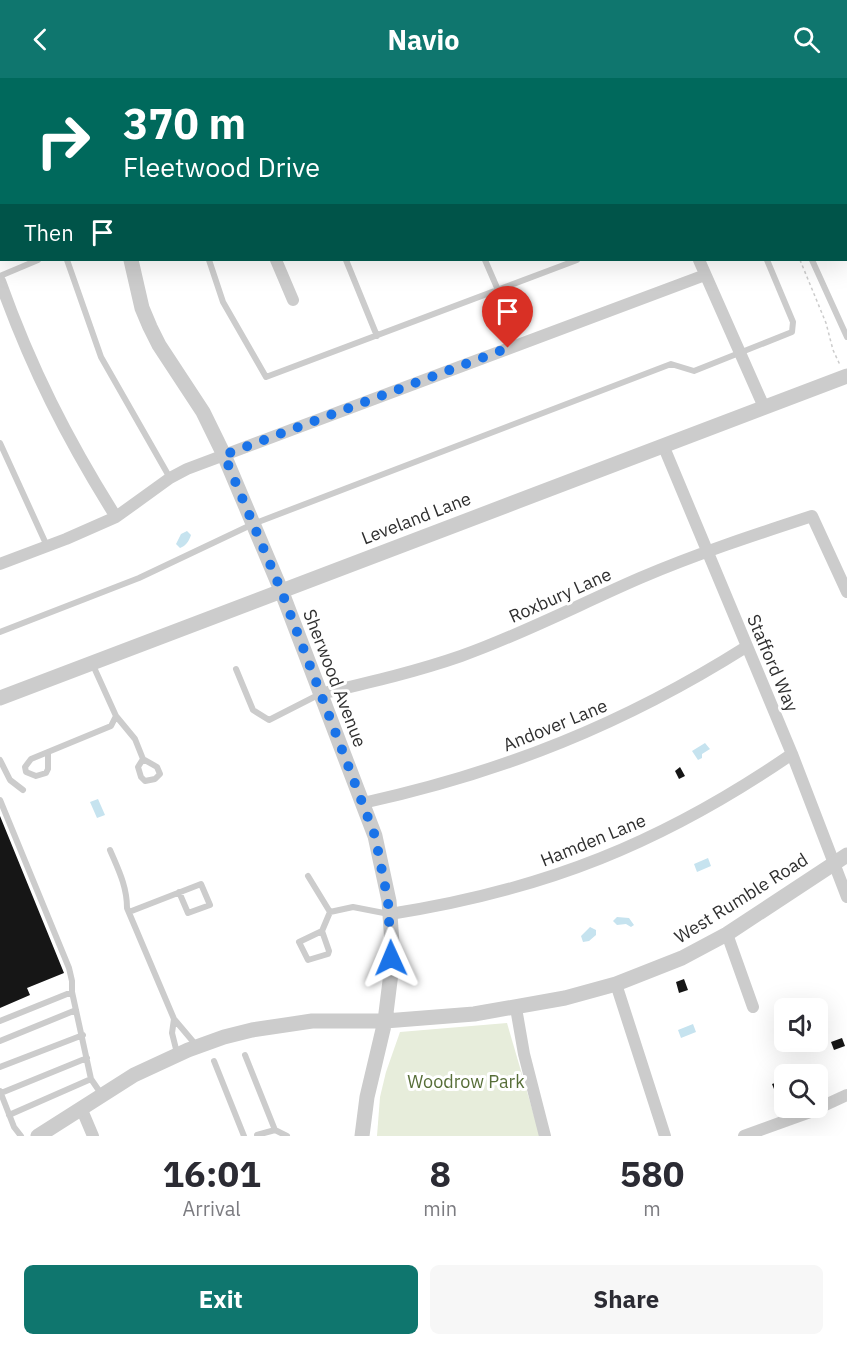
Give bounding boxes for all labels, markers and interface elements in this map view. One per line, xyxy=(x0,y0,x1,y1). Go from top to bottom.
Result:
text: Navio xyxy=(387,22,460,57)
icon: back xyxy=(24,23,57,56)
icon: search xyxy=(790,23,823,56)
text: 370 m xyxy=(123,96,246,151)
icon: right xyxy=(24,102,102,180)
text: Fleetwood Drive xyxy=(123,149,320,184)
icon: arrive xyxy=(86,216,119,249)
text: Then xyxy=(24,218,74,247)
pin xyxy=(482,286,533,348)
icon: arrive xyxy=(491,295,524,328)
street label: Leveland Lane xyxy=(358,487,474,549)
street label: Roxbury Lane xyxy=(505,562,615,628)
street label: Sherwood Avenue xyxy=(298,606,372,750)
street label: Stafford Way xyxy=(742,611,804,715)
street label: Andover Lane xyxy=(500,694,611,756)
street label: Hamden Lane xyxy=(537,808,649,872)
street label: West Rumble Road xyxy=(670,848,812,948)
position arrow xyxy=(359,926,423,990)
map controls xyxy=(774,998,828,1118)
button: sound xyxy=(774,998,828,1052)
button: search xyxy=(774,1064,828,1118)
park label: Woodrow Park xyxy=(407,1070,525,1093)
text: 16:01 xyxy=(163,1150,261,1197)
text: 8 xyxy=(429,1150,451,1197)
text: 580 xyxy=(620,1150,684,1197)
text: Arrival xyxy=(183,1195,241,1222)
text: min xyxy=(423,1195,457,1222)
text: m xyxy=(643,1195,661,1222)
button: Exit xyxy=(24,1265,418,1334)
button: Share xyxy=(430,1265,823,1334)

